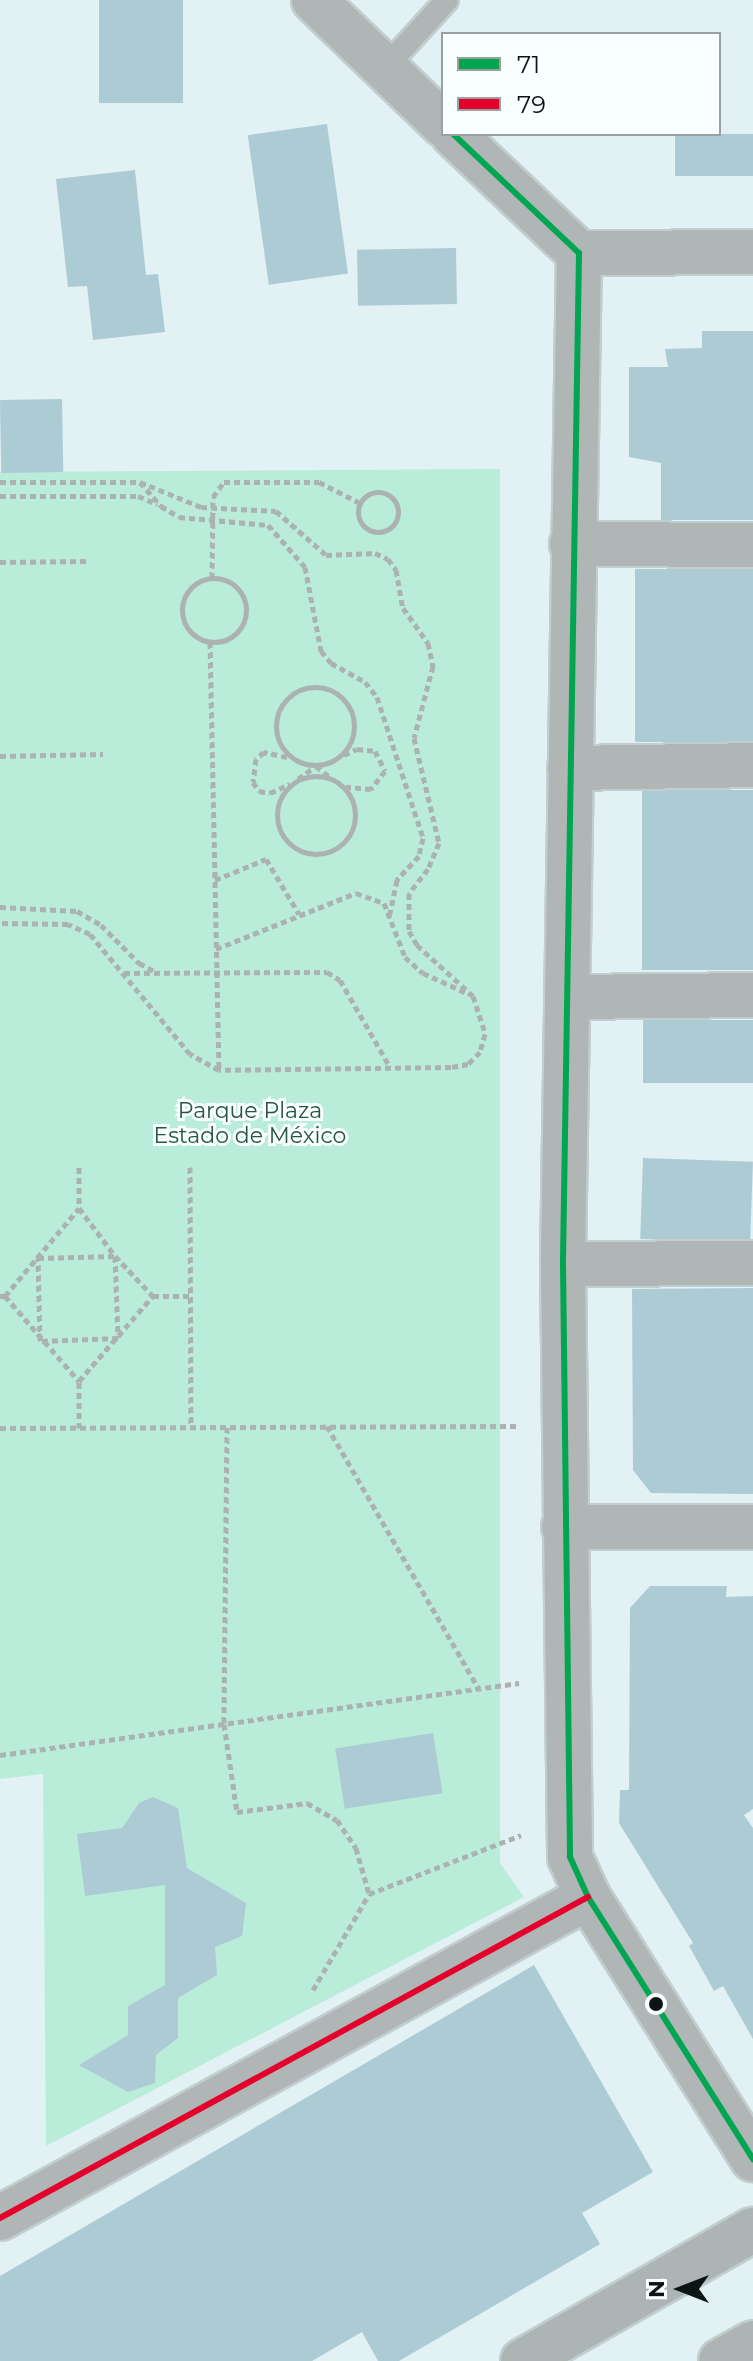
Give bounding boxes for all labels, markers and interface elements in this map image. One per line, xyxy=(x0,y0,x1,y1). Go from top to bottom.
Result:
legend xyxy=(441,32,721,136)
text: 71 xyxy=(517,50,540,79)
text: 79 xyxy=(517,90,546,119)
park label: Parque Plaza Estado de México xyxy=(154,1097,346,1148)
unlabelled marker xyxy=(648,1996,664,2012)
north arrow xyxy=(641,2249,721,2329)
text: N xyxy=(643,2280,670,2298)

